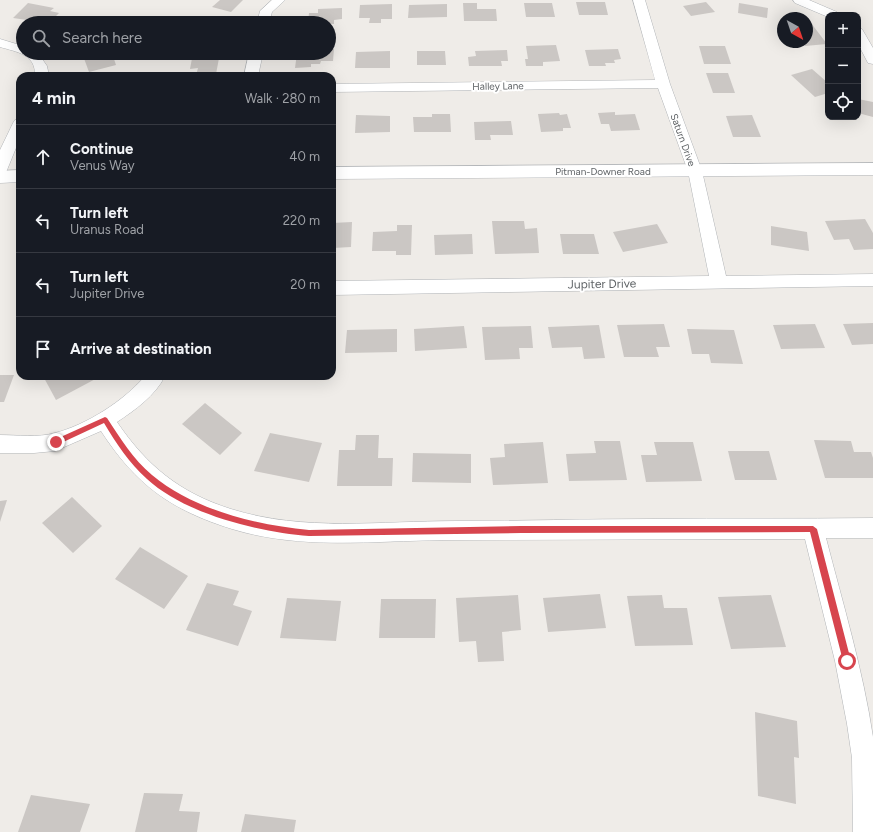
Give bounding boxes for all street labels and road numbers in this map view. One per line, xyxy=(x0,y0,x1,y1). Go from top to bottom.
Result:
street label: Halley Lane xyxy=(472,79,524,93)
street label: Saturn Drive xyxy=(667,112,699,169)
street label: Pitman-Downer Road xyxy=(555,165,651,178)
street label: Jupiter Drive xyxy=(568,276,637,292)

